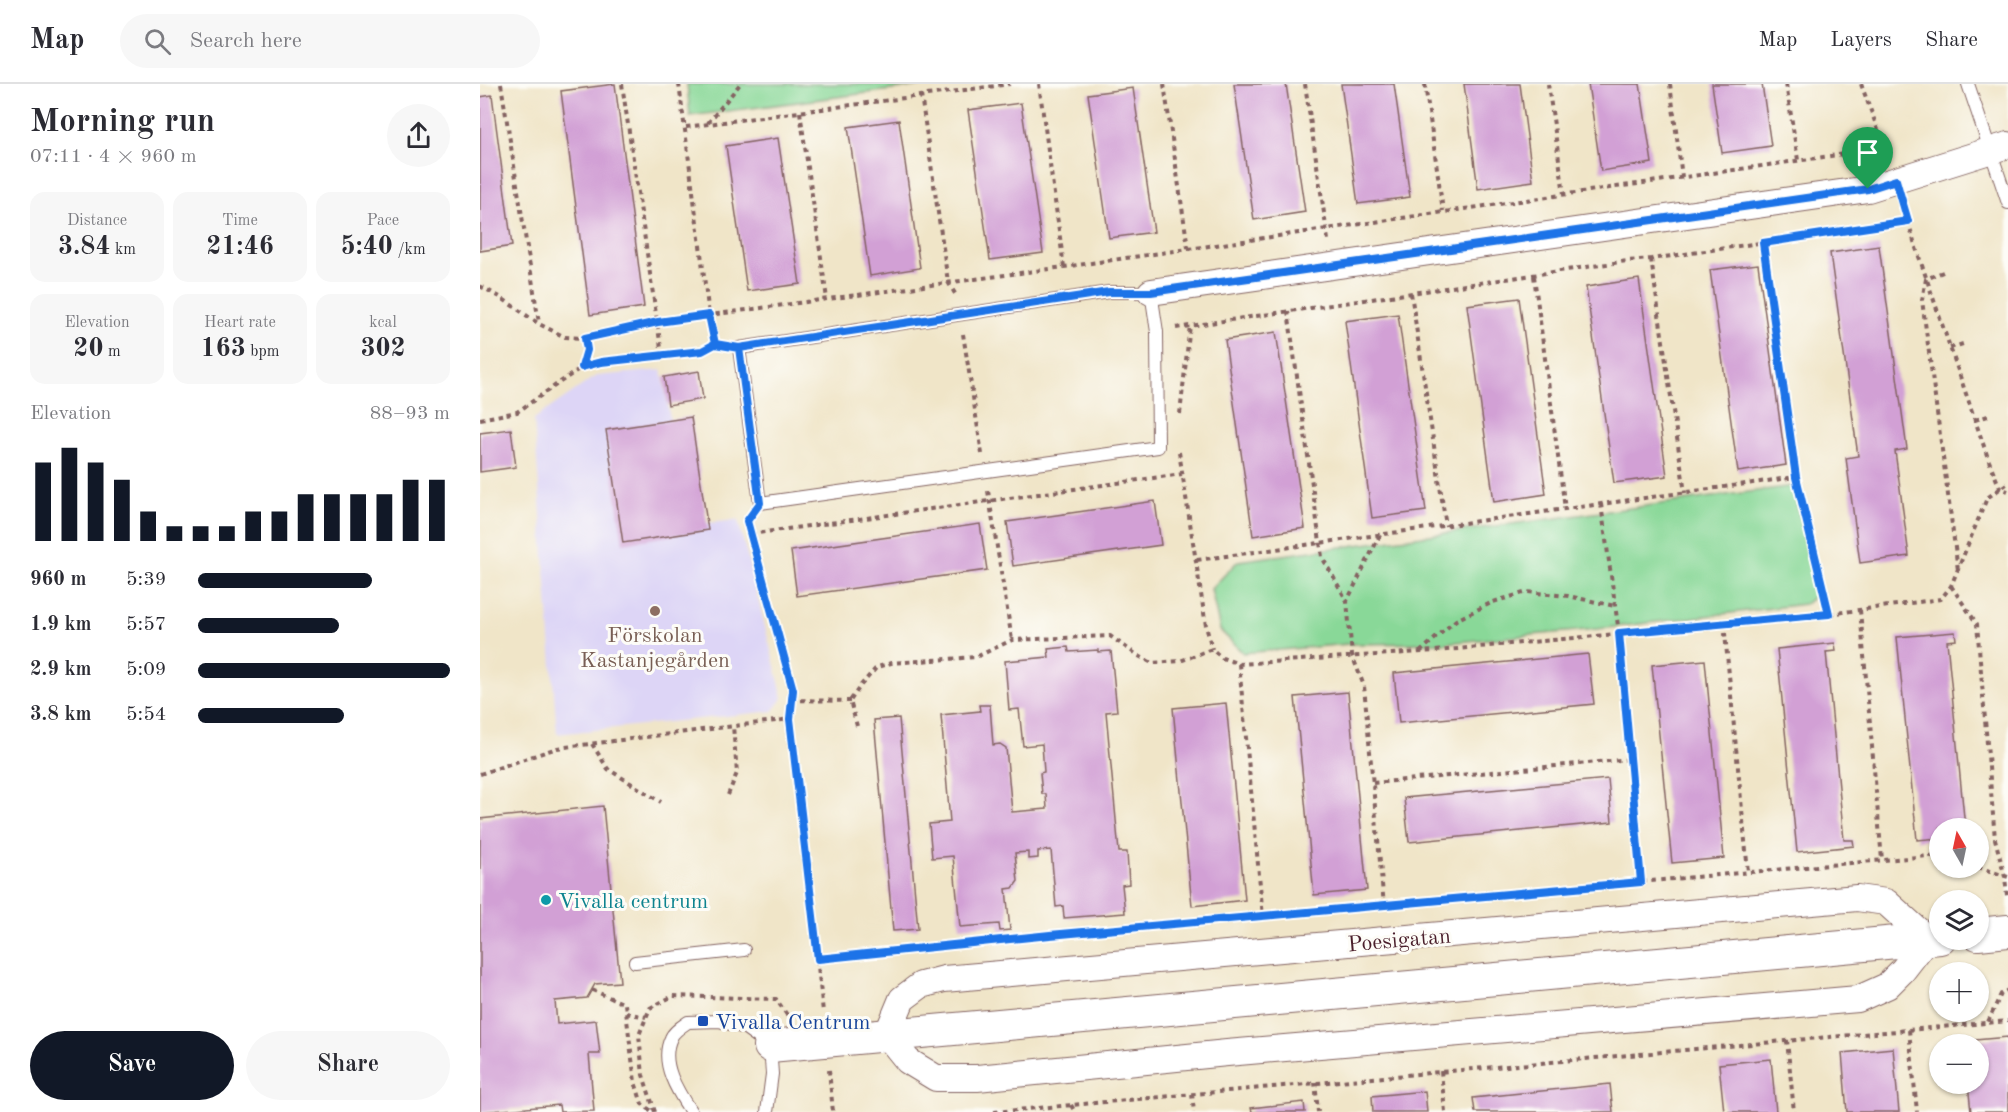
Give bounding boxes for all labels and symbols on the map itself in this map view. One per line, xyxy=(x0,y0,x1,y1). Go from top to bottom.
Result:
pin xyxy=(1842,127,1893,189)
marker: Förskolan Kastanjegården xyxy=(648,604,662,618)
place label: Förskolan Kastanjegården xyxy=(580,625,730,672)
north arrow xyxy=(1929,818,1989,878)
place label: Vivalla centrum xyxy=(558,891,708,913)
marker: Vivalla centrum xyxy=(539,893,553,907)
street label: Poesigatan xyxy=(1347,926,1452,956)
place label: Vivalla Centrum xyxy=(715,1012,870,1034)
marker: Vivalla Centrum xyxy=(696,1014,710,1028)

